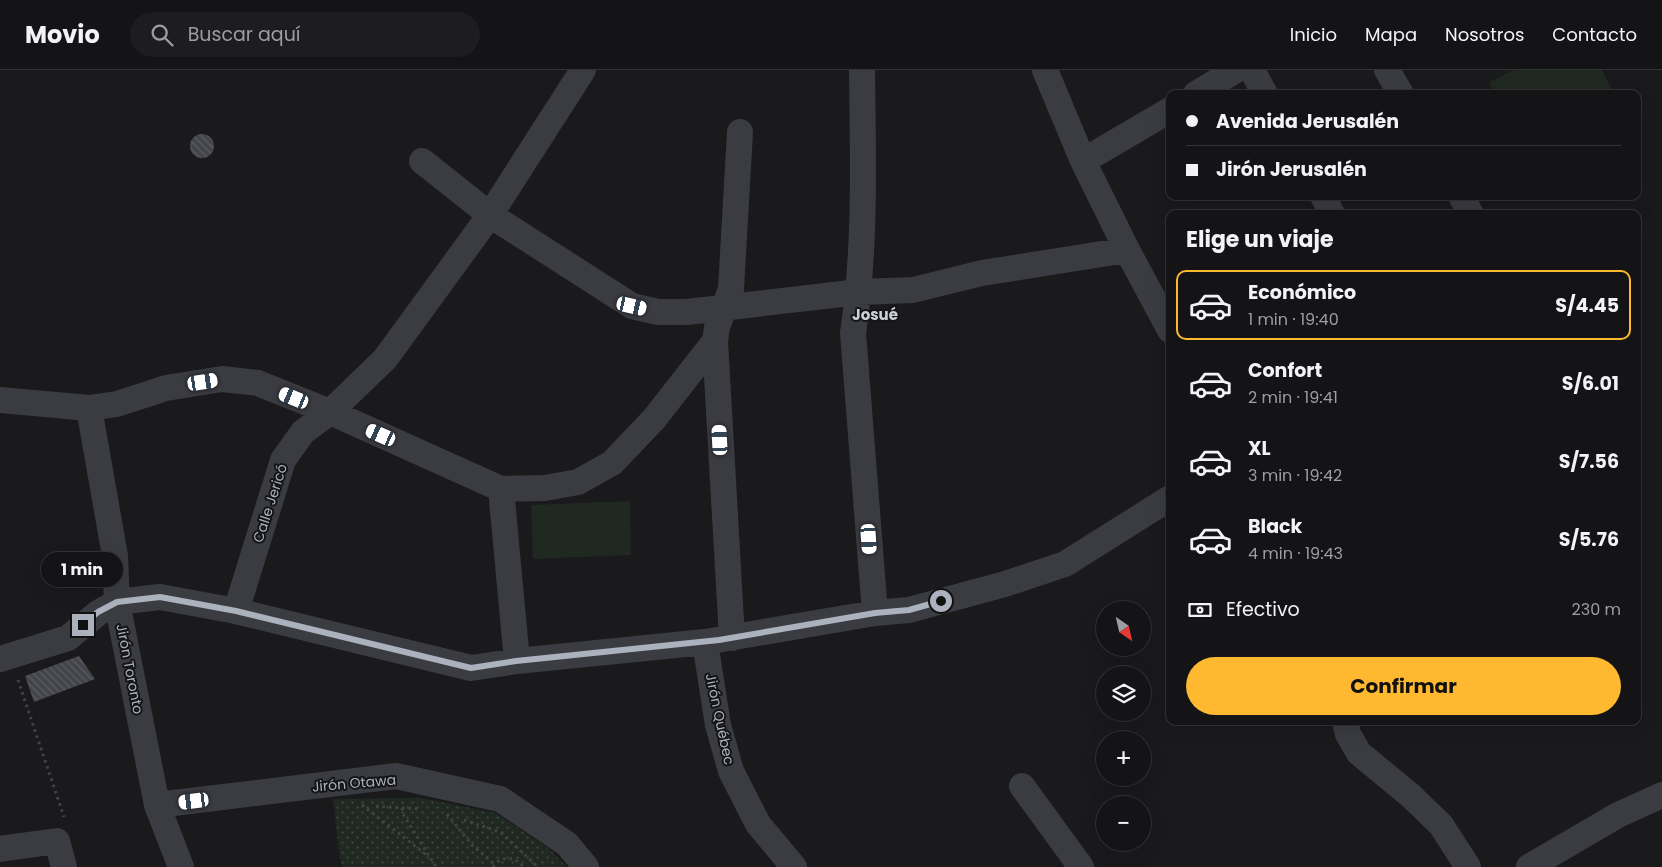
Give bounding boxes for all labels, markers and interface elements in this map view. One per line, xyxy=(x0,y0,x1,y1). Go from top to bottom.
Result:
search box xyxy=(130,12,480,57)
text: Movio xyxy=(25,18,100,51)
icon: search xyxy=(148,21,176,49)
text: Buscar aquí xyxy=(188,21,301,48)
text: Inicio xyxy=(1290,22,1337,47)
text: Mapa xyxy=(1365,22,1417,47)
text: Nosotros xyxy=(1445,22,1524,47)
text: Contacto xyxy=(1552,22,1637,47)
text: Avenida Jerusalén xyxy=(1216,108,1399,135)
text: Jirón Jerusalén xyxy=(1216,156,1367,183)
text: Elige un viaje xyxy=(1186,224,1334,255)
text: Económico xyxy=(1248,279,1356,306)
icon: car xyxy=(1188,283,1233,328)
text: S/4.45 xyxy=(1555,292,1619,319)
car xyxy=(615,295,648,317)
district label: Josué xyxy=(852,304,898,325)
text: 1 min · 19:40 xyxy=(1248,308,1339,331)
text: Confort xyxy=(1248,357,1322,384)
icon: car xyxy=(1188,361,1233,406)
text: S/6.01 xyxy=(1562,370,1619,397)
car xyxy=(187,372,218,392)
car xyxy=(277,385,310,411)
text: 2 min · 19:41 xyxy=(1248,386,1338,409)
car xyxy=(364,422,397,448)
car xyxy=(711,425,728,455)
text: XL xyxy=(1248,435,1271,462)
icon: car xyxy=(1188,439,1233,484)
text: S/7.56 xyxy=(1559,448,1619,475)
street label: Calle Jericó xyxy=(248,461,292,545)
text: 3 min · 19:42 xyxy=(1248,464,1342,487)
text: Black xyxy=(1248,513,1302,540)
icon: car xyxy=(1188,517,1233,562)
car xyxy=(860,524,877,554)
text: S/5.76 xyxy=(1559,526,1619,553)
text: 4 min · 19:43 xyxy=(1248,542,1343,565)
callout: 1 min xyxy=(42,552,124,588)
text: 1 min xyxy=(61,558,103,581)
route start xyxy=(930,590,952,612)
icon: cash xyxy=(1186,596,1214,624)
text: Efectivo xyxy=(1226,596,1300,623)
text: 230 m xyxy=(1572,598,1621,621)
north arrow xyxy=(1096,601,1151,656)
map controls xyxy=(1096,601,1151,851)
route end xyxy=(72,614,94,636)
street label: Jirón Toronto xyxy=(111,622,149,716)
button: Confirmar xyxy=(1186,657,1621,715)
button: layers xyxy=(1096,666,1151,721)
street label: Jirón Québec xyxy=(701,671,739,767)
button: + xyxy=(1096,731,1151,786)
street label: Jirón Otawa xyxy=(311,769,397,797)
car xyxy=(178,792,209,810)
button: − xyxy=(1096,796,1151,851)

